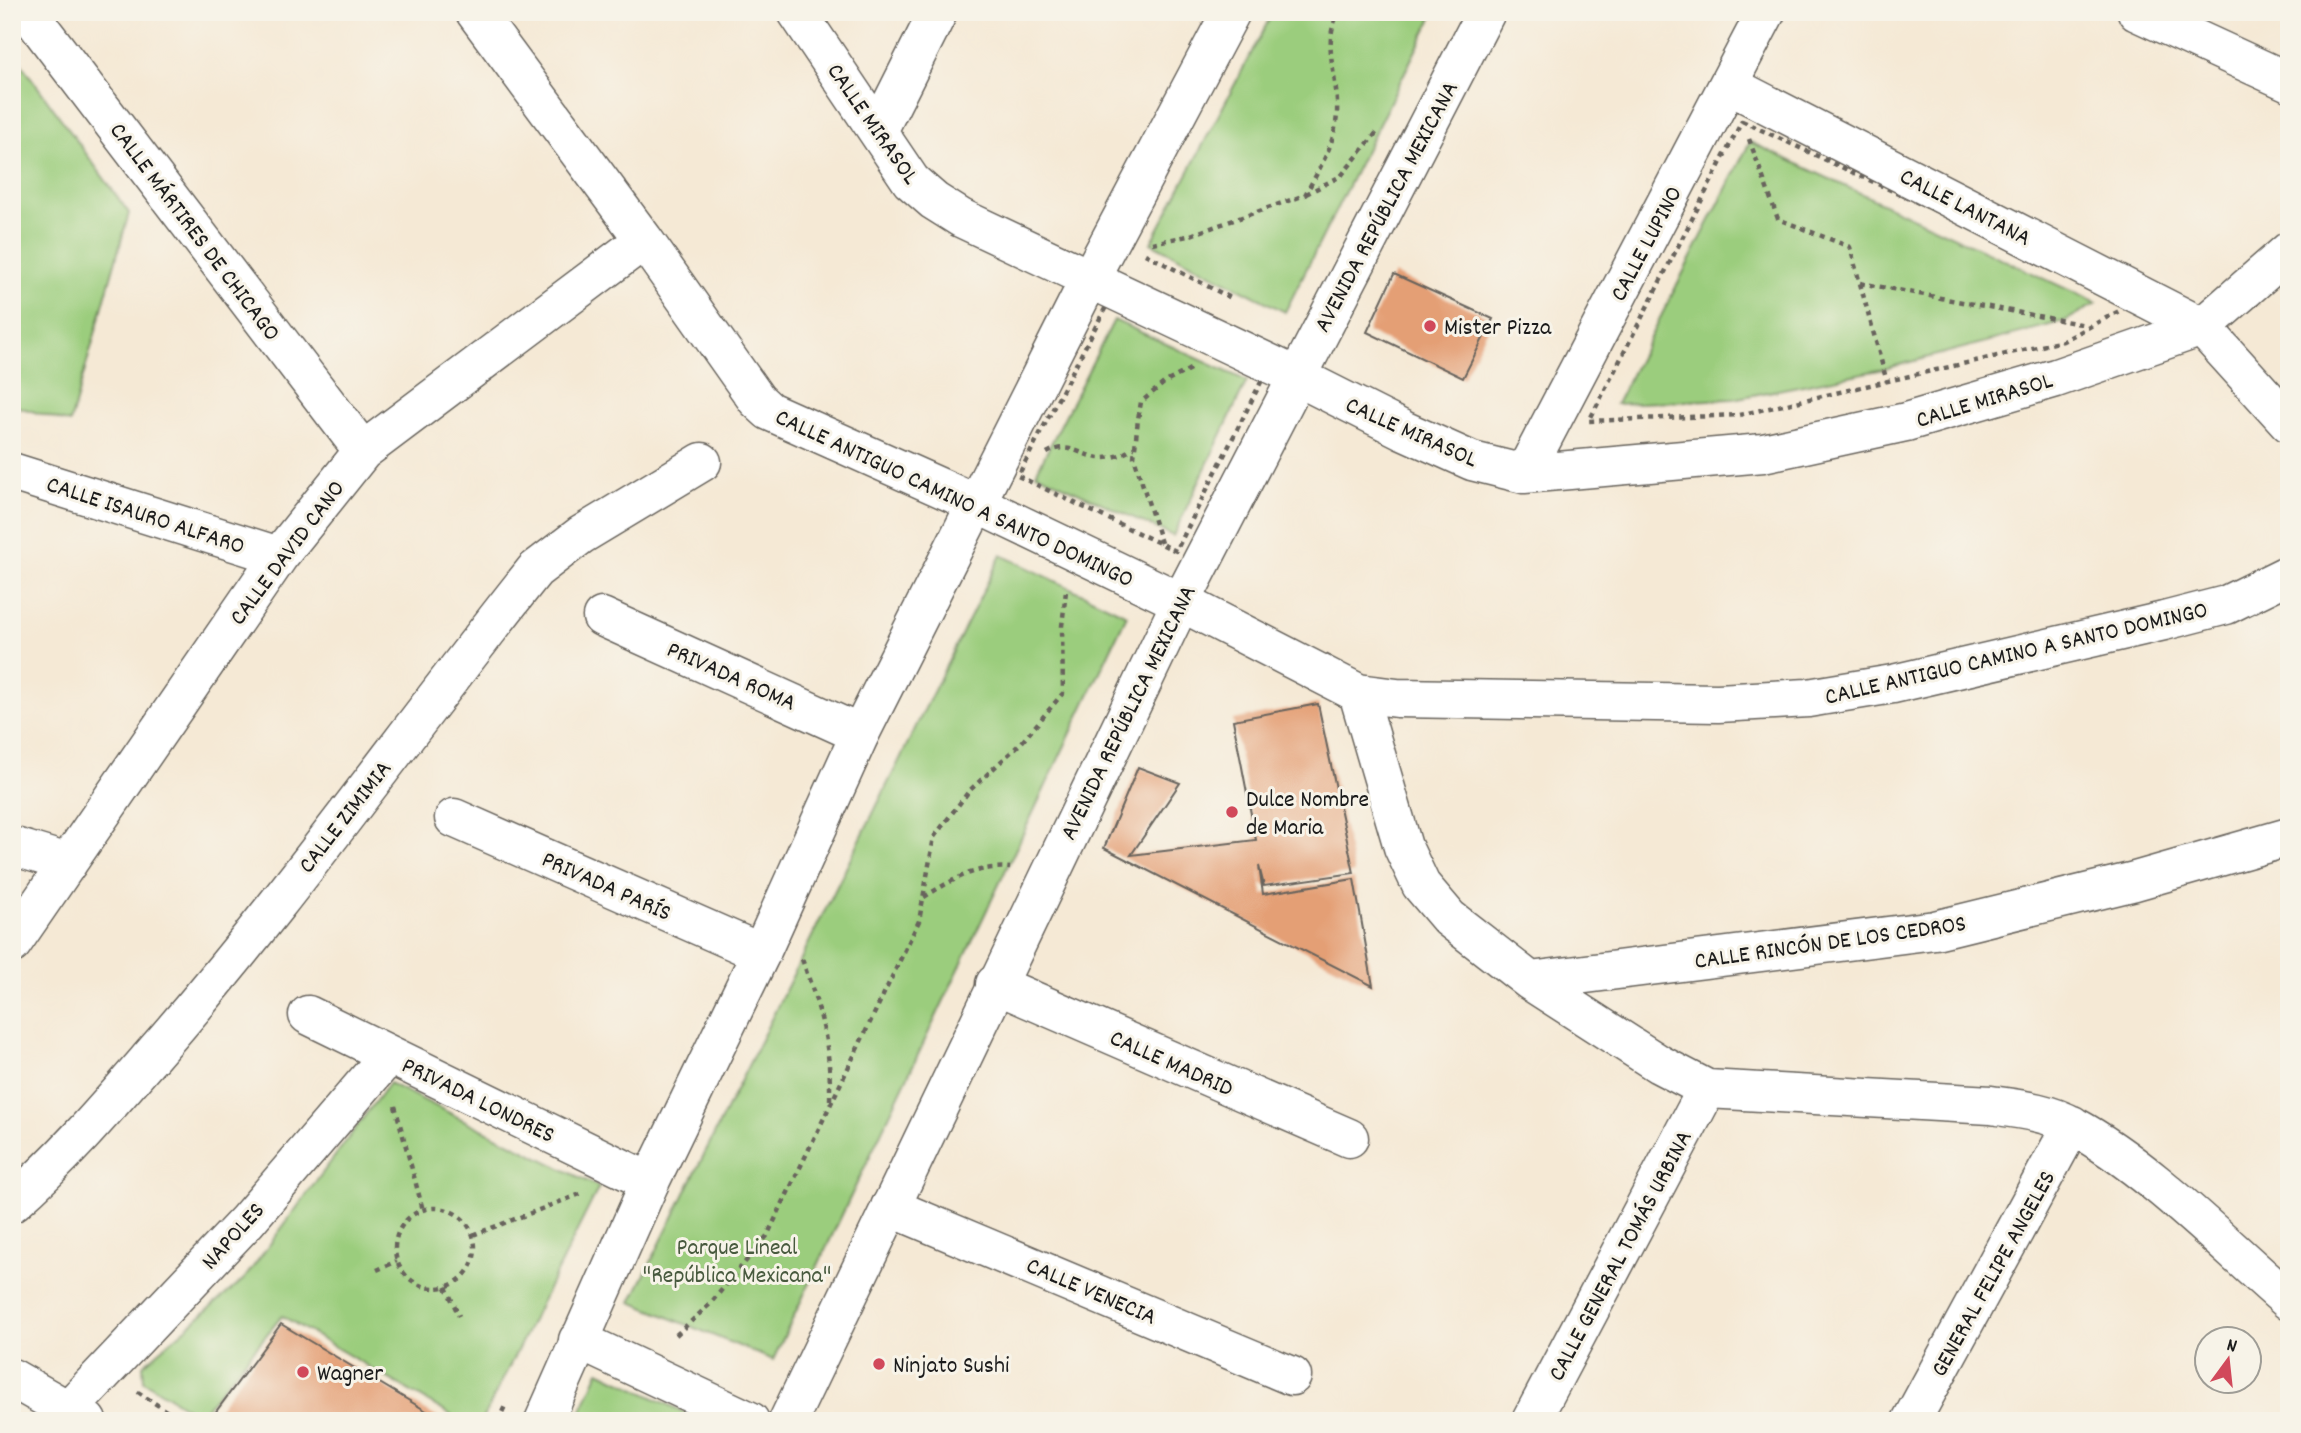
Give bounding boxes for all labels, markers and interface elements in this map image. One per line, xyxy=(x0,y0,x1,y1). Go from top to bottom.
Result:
street label: CALLE MIRASOL xyxy=(817,57,926,193)
street label: AVENIDA REPÚBLICA MEXICANA xyxy=(1307,76,1468,339)
street label: CALLE MÁRTIRES DE CHICAGO xyxy=(100,116,287,349)
street label: CALLE LANTANA xyxy=(1893,161,2036,256)
street label: CALLE LUPINO xyxy=(1603,181,1692,308)
place label: Mister Pizza xyxy=(1444,312,1552,346)
marker: Mister Pizza xyxy=(1422,318,1438,334)
street label: CALLE MIRASOL xyxy=(1912,365,2058,439)
street label: CALLE MIRASOL xyxy=(1339,389,1482,478)
street label: CALLE ANTIGUO CAMINO A SANTO DOMINGO xyxy=(769,401,1139,598)
street label: CALLE ISAURO ALFARO xyxy=(41,469,249,565)
street label: CALLE DAVID CANO xyxy=(222,474,354,633)
street label: AVENIDA REPÚBLICA MEXICANA xyxy=(1053,580,1206,847)
street label: CALLE ANTIGUO CAMINO A SANTO DOMINGO xyxy=(1822,594,2211,716)
street label: PRIVADA ROMA xyxy=(661,634,801,721)
street label: CALLE ZIMIMIA xyxy=(291,754,401,882)
place label: Dulce Nombre de Maria xyxy=(1246,784,1369,846)
marker: Dulce Nombre de Maria xyxy=(1224,804,1240,820)
street label: PRIVADA PARÍS xyxy=(536,844,676,931)
street label: CALLE RINCÓN DE LOS CEDROS xyxy=(1692,908,1968,980)
street label: CALLE MADRID xyxy=(1104,1022,1238,1107)
street label: PRIVADA LONDRES xyxy=(395,1050,560,1154)
street label: CALLE GENERAL TOMÁS URBINA xyxy=(1541,1125,1702,1388)
street label: GENERAL FELIPE ANGELES xyxy=(1924,1165,2066,1384)
street label: NAPOLES xyxy=(195,1196,274,1278)
park label: Parque Lineal "República Mexicana" xyxy=(643,1232,831,1294)
street label: CALLE VENECIA xyxy=(1020,1250,1161,1335)
north arrow xyxy=(2192,1324,2262,1394)
text: N xyxy=(2223,1333,2240,1361)
place label: Ninjato Sushi xyxy=(893,1350,1009,1384)
marker: Ninjato Sushi xyxy=(871,1356,887,1372)
place label: Wagner xyxy=(317,1358,383,1392)
marker: Wagner xyxy=(295,1364,311,1380)

